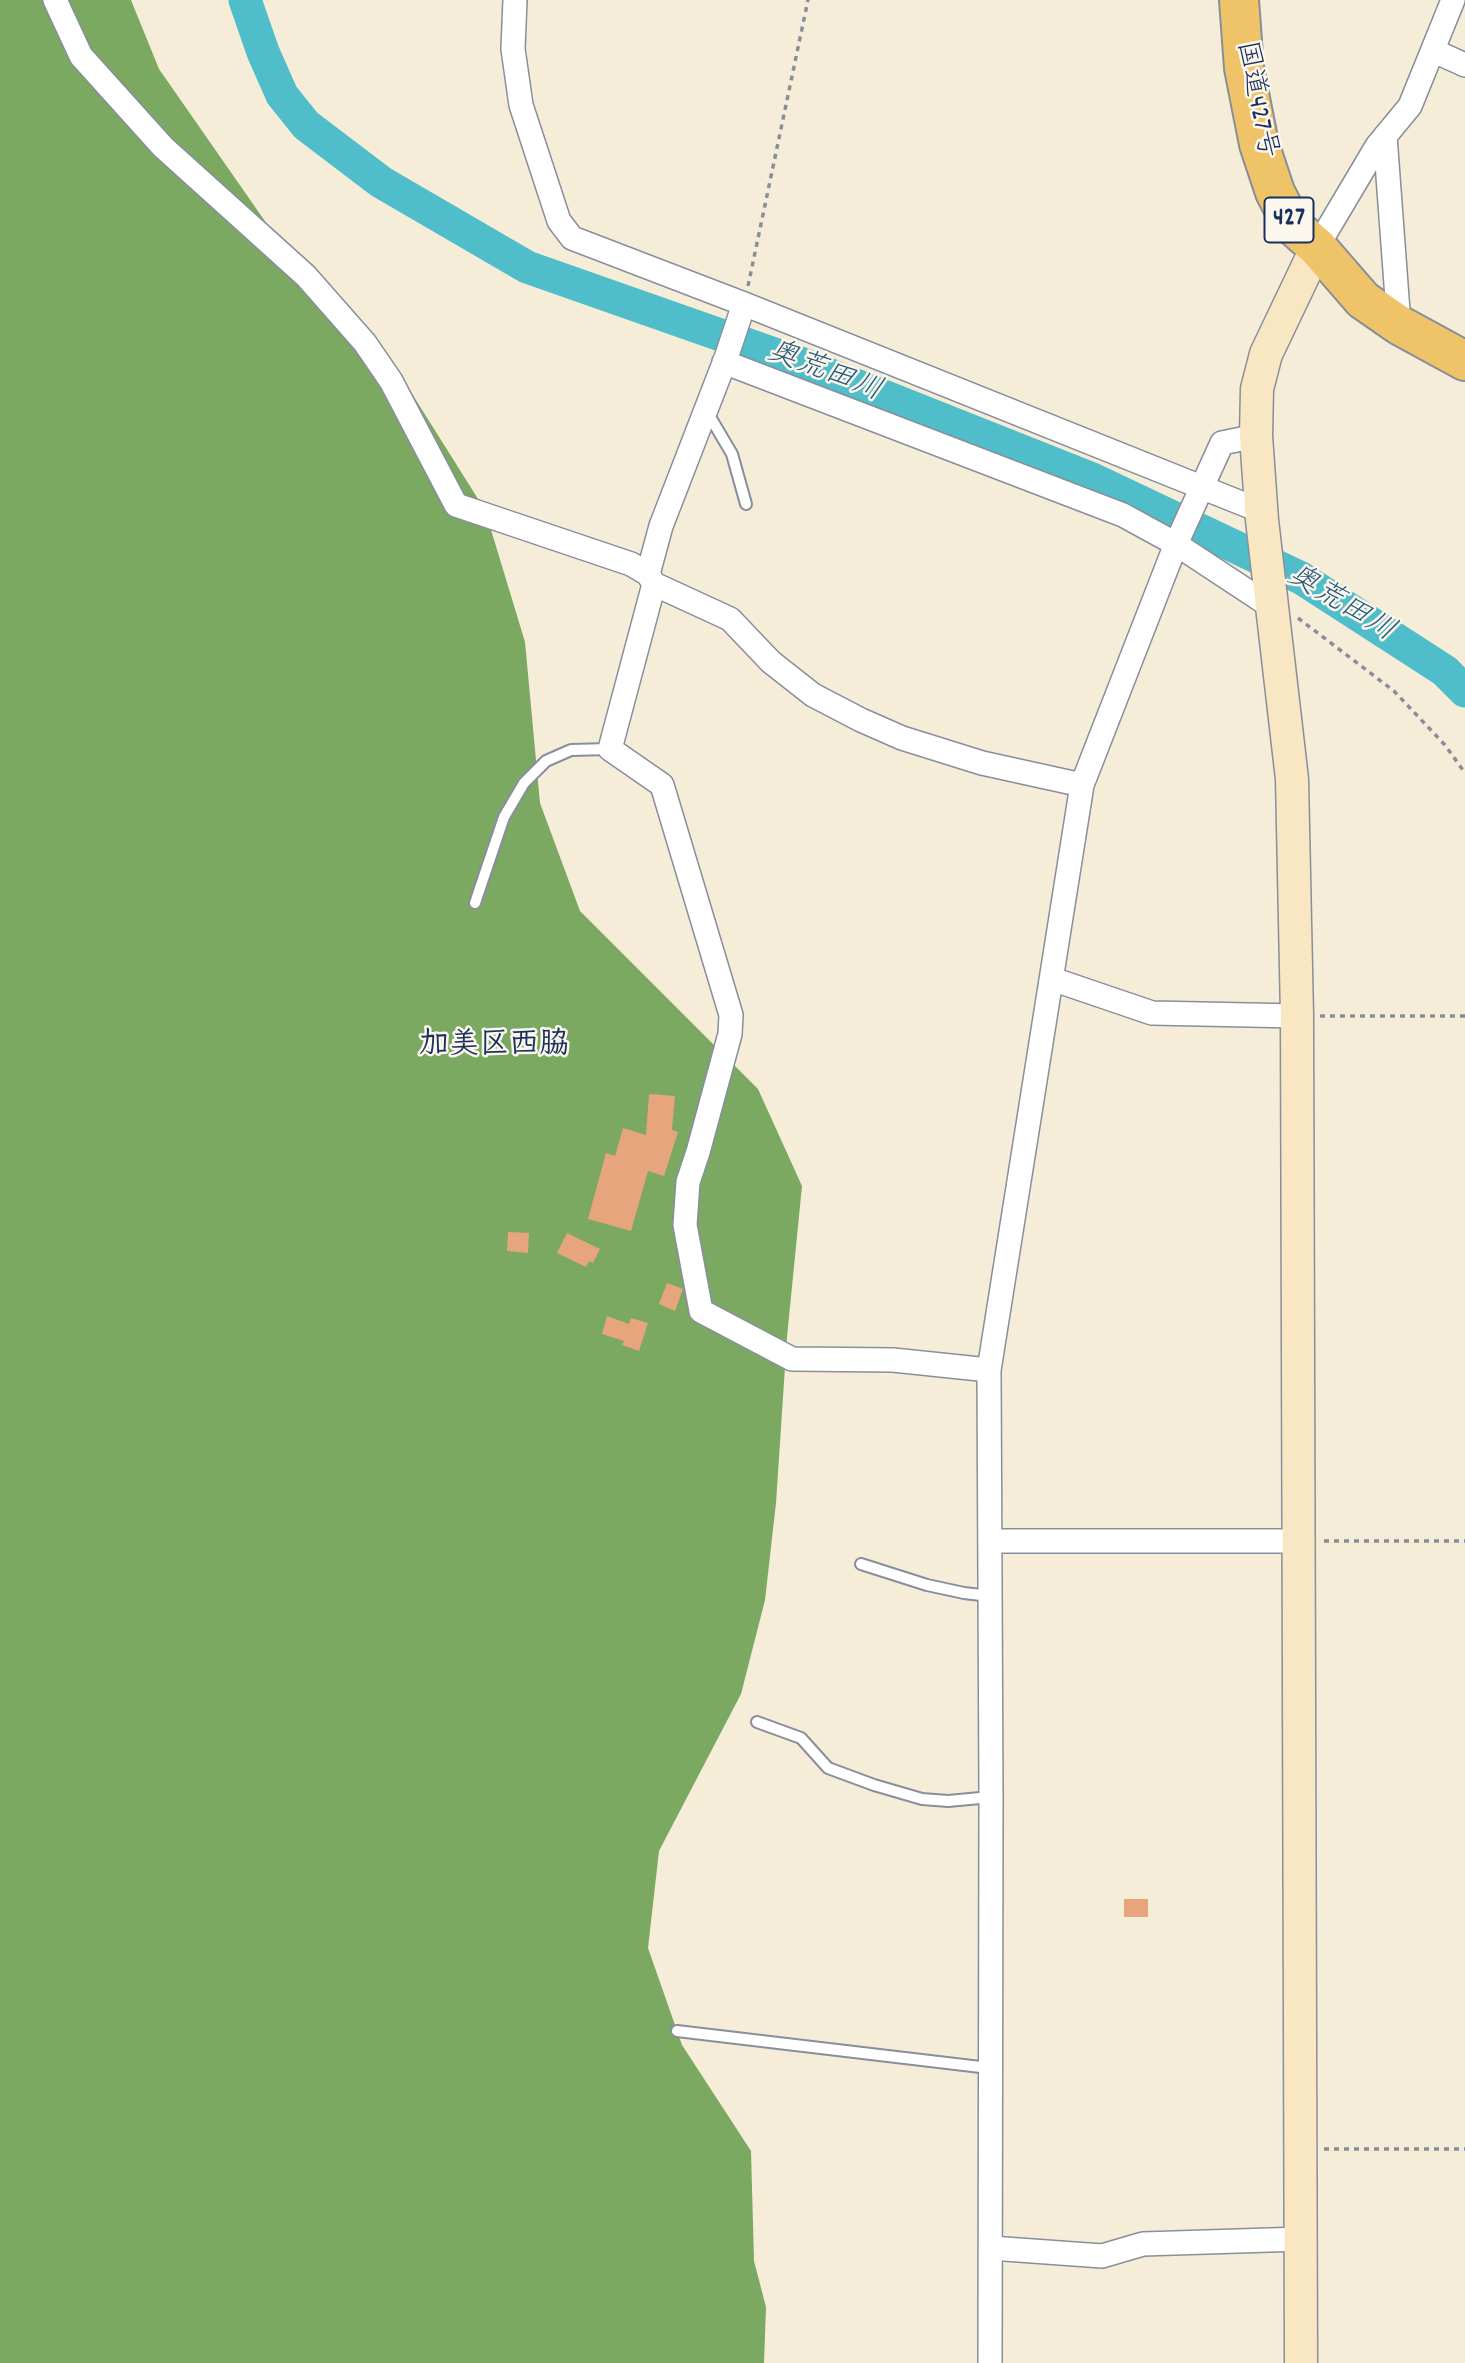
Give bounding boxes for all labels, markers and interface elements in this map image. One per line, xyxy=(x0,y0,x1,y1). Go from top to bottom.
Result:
street label: 国道427号 xyxy=(1226,39,1282,161)
road number: 427 xyxy=(1264,197,1314,242)
water label: 奥荒田川 xyxy=(762,336,886,412)
water label: 奥荒田川 xyxy=(1279,560,1401,652)
district label: 加美区西脇 xyxy=(419,1030,569,1066)

